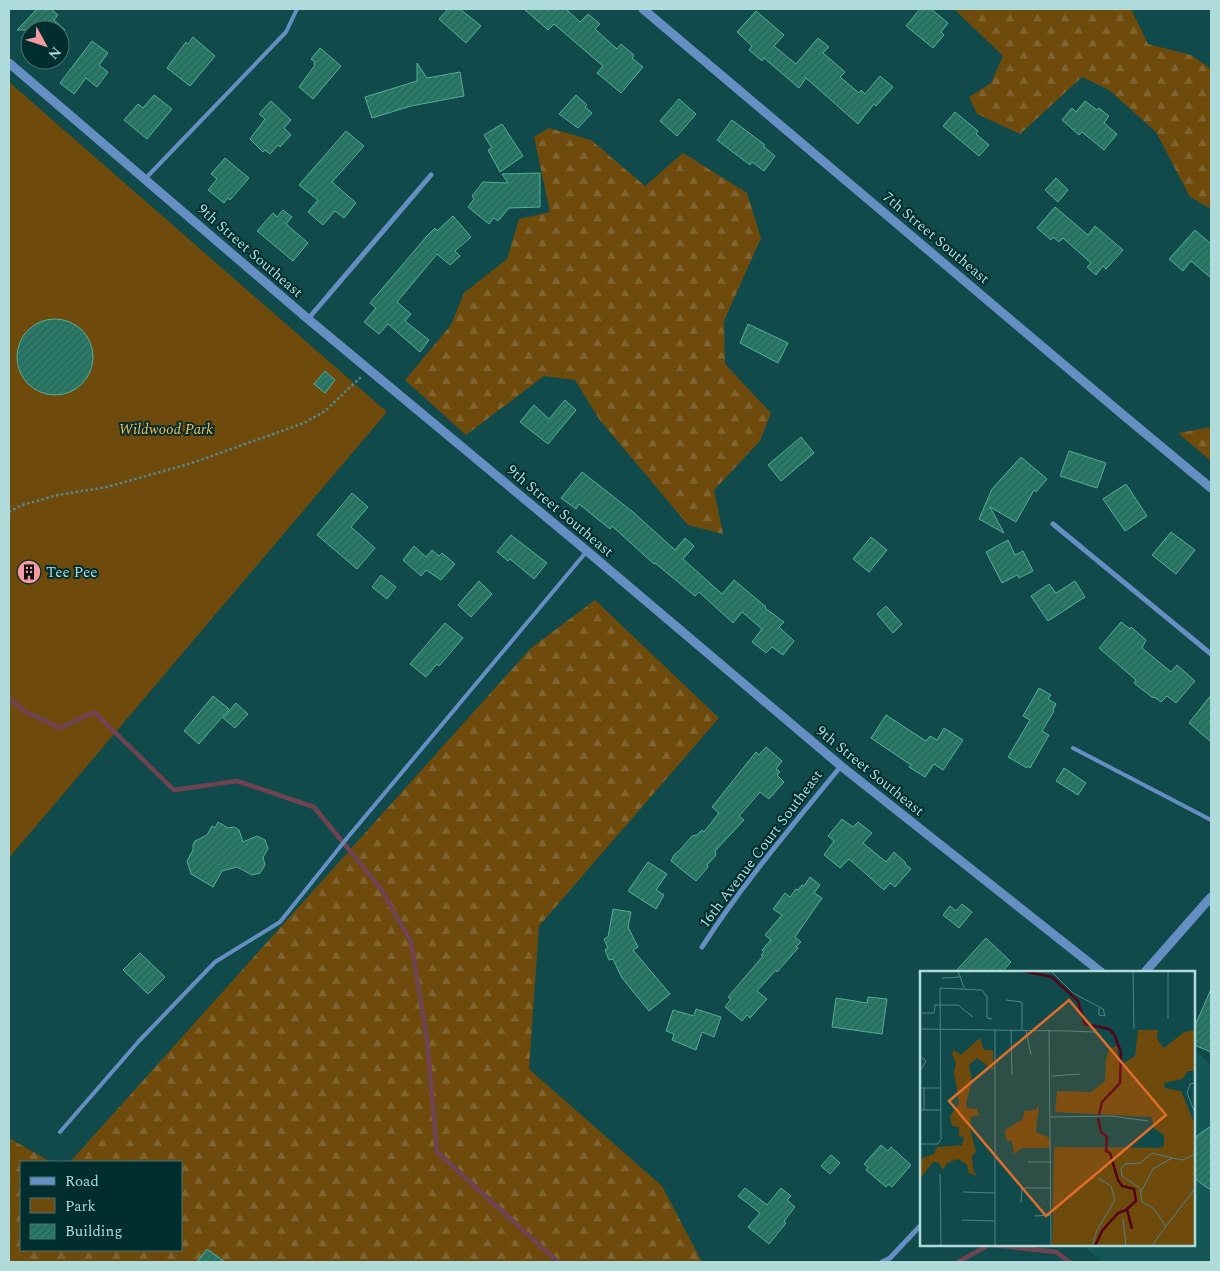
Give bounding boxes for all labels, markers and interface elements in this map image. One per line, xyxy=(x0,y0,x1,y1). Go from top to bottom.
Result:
north arrow xyxy=(20,20,70,70)
text: N xyxy=(43,42,66,64)
street label: 7th Street Southeast xyxy=(877,186,995,290)
street label: 9th Street Southeast xyxy=(192,199,308,303)
park label: Wildwood Park xyxy=(119,418,213,441)
street label: 9th Street Southeast xyxy=(501,459,619,563)
building icon: Tee Pee xyxy=(16,559,42,585)
place label: Tee Pee xyxy=(46,561,97,584)
street label: 9th Street Southeast xyxy=(811,720,929,822)
street label: 16th Avenue Court Southeast xyxy=(694,765,828,933)
inset map xyxy=(920,971,1195,1246)
legend xyxy=(20,1161,182,1251)
text: Road xyxy=(65,1170,99,1193)
text: Park xyxy=(65,1195,96,1218)
text: Building xyxy=(65,1220,122,1243)

